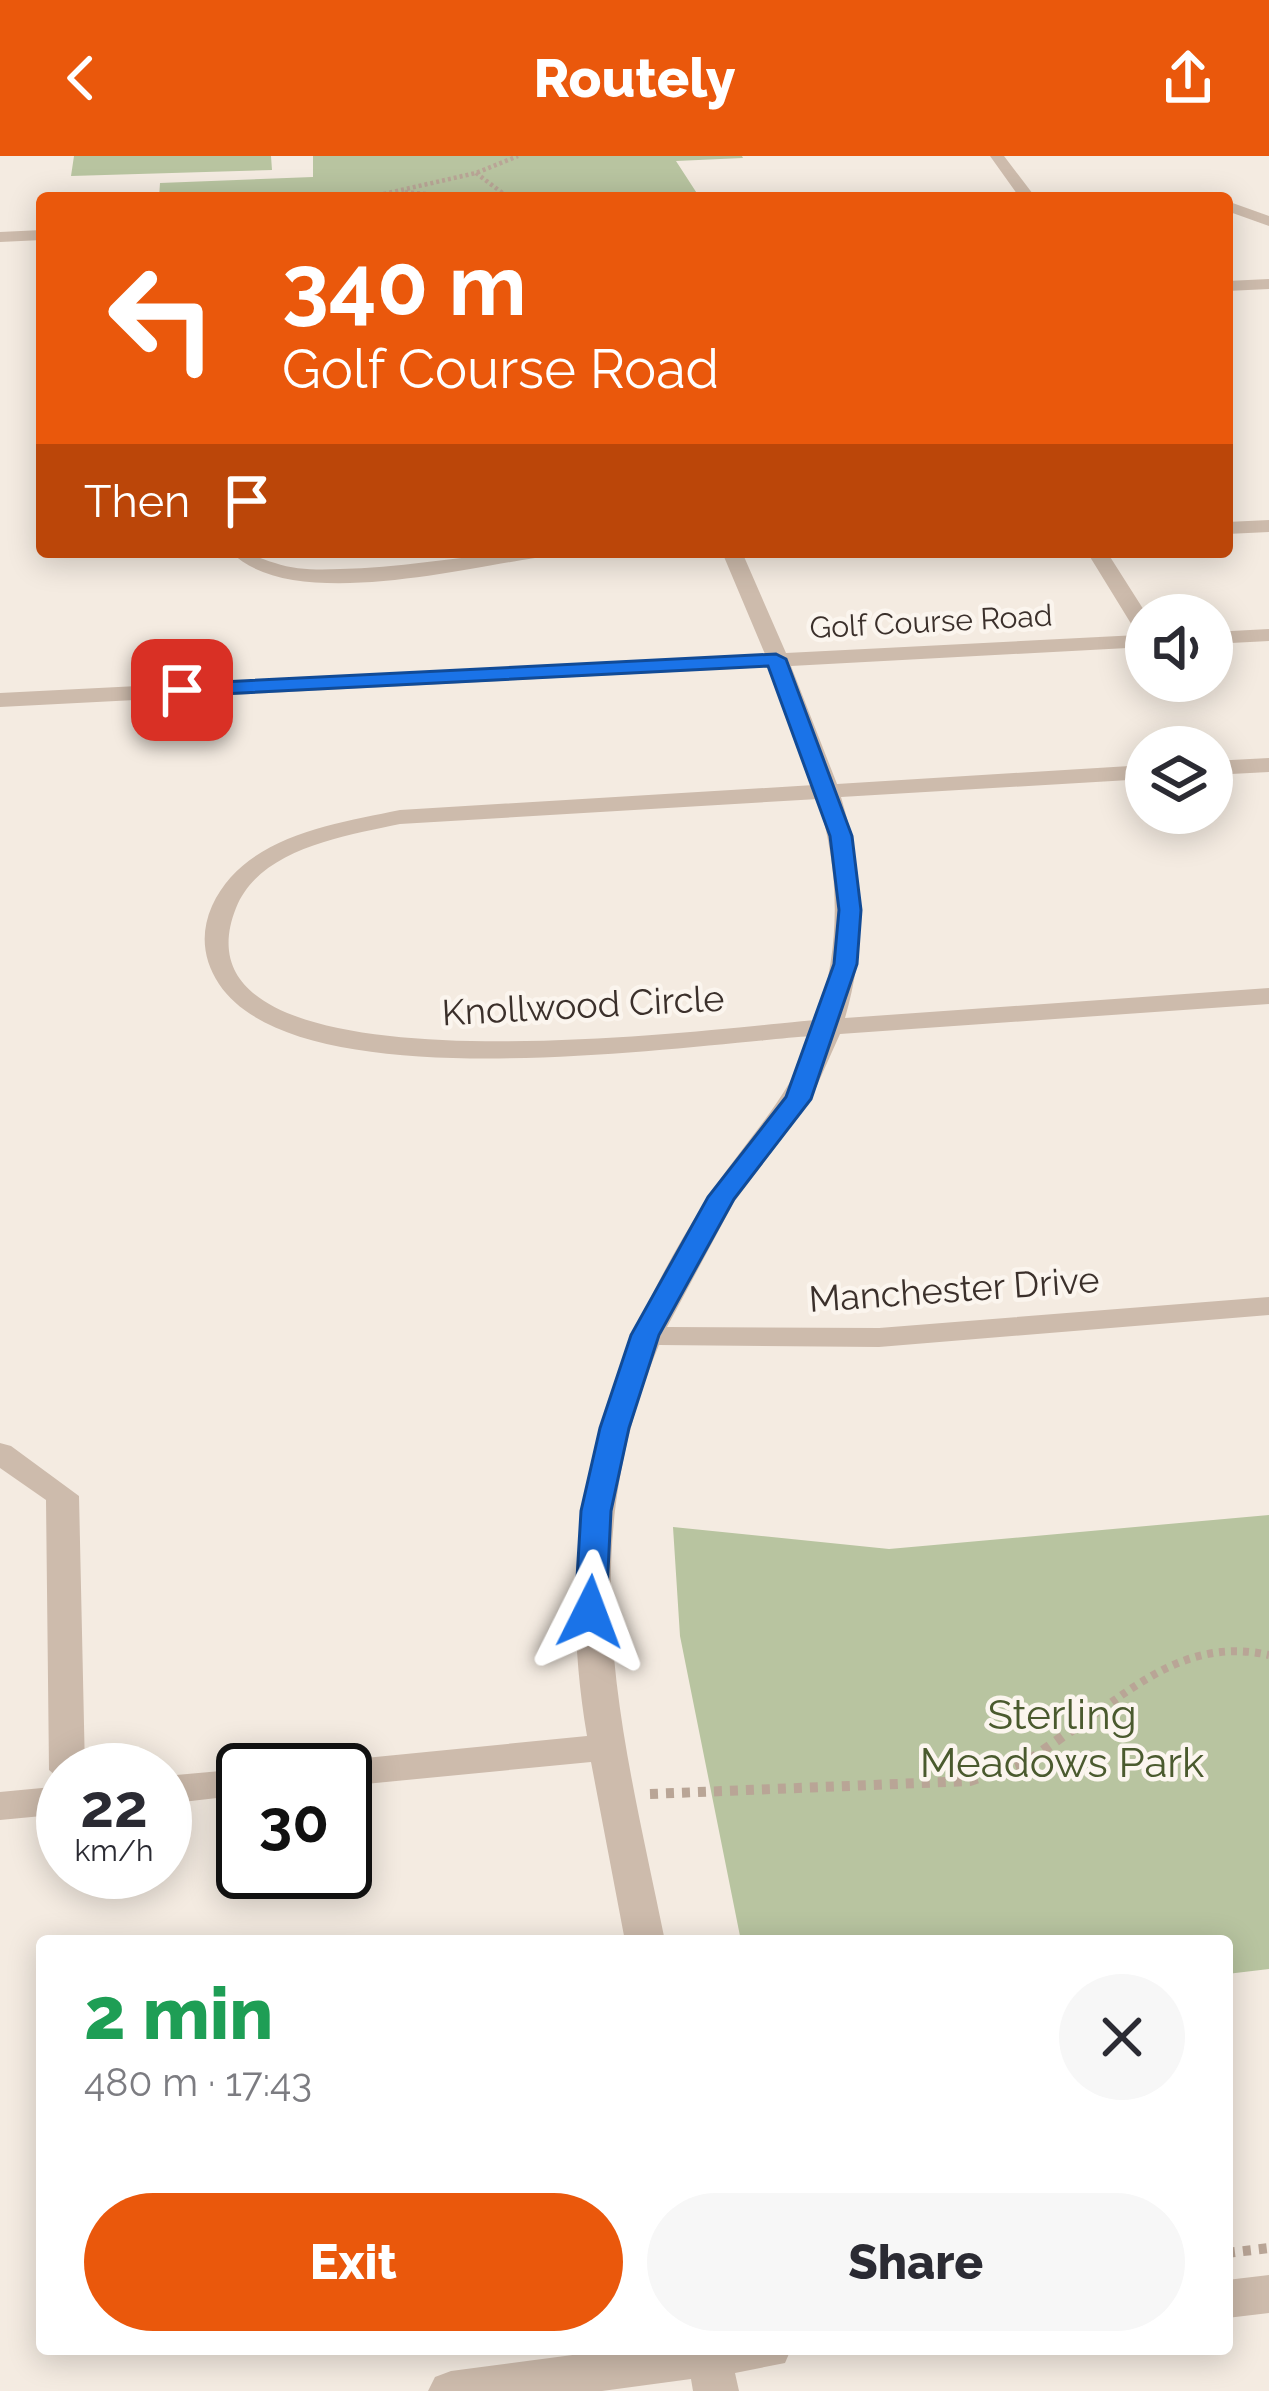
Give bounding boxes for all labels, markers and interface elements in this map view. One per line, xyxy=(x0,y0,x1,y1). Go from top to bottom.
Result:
icon: back xyxy=(48,45,114,111)
icon: share xyxy=(1155,45,1221,111)
text: Routely xyxy=(533,46,736,110)
text: 340 m xyxy=(282,236,527,335)
icon: left xyxy=(84,240,240,396)
text: Golf Course Road xyxy=(282,337,719,401)
icon: arrive xyxy=(214,468,280,534)
text: Then xyxy=(84,475,190,528)
map controls xyxy=(1125,594,1233,834)
button: sound xyxy=(1125,594,1233,702)
street label: Golf Course Road xyxy=(809,598,1053,645)
pin xyxy=(131,639,233,741)
icon: arrive xyxy=(149,657,215,723)
button: layers xyxy=(1125,726,1233,834)
street label: Knollwood Circle xyxy=(441,977,725,1033)
street label: Manchester Drive xyxy=(807,1258,1101,1320)
position arrow xyxy=(527,1549,653,1675)
park label: Sterling Meadows Park xyxy=(920,1690,1204,1787)
speed limit sign: 30 xyxy=(216,1743,372,1899)
text: 22 xyxy=(80,1771,148,1841)
text: km/h xyxy=(74,1833,154,1868)
text: 2 min xyxy=(84,1971,273,2056)
button: close xyxy=(1059,1974,1185,2100)
text: 480 m · 17:43 xyxy=(84,2059,312,2105)
button: Exit xyxy=(84,2193,623,2331)
button: Share xyxy=(647,2193,1185,2331)

